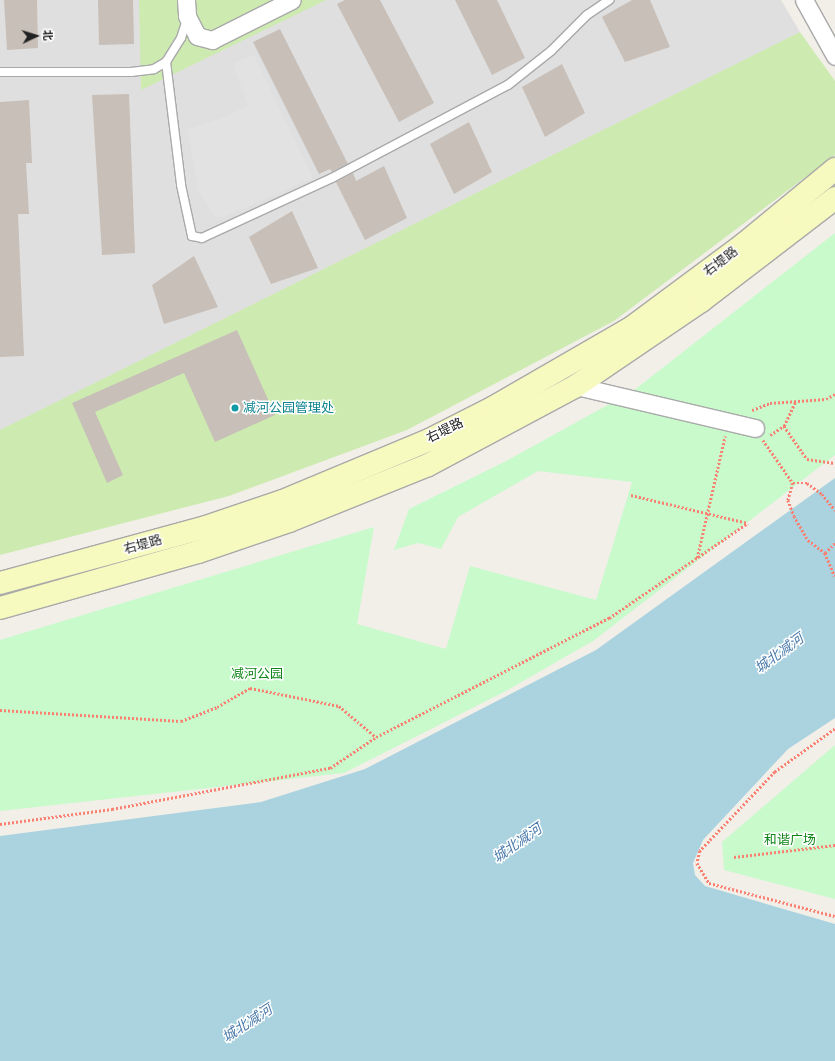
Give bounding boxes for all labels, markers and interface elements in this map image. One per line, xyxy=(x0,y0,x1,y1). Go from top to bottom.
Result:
north arrow xyxy=(16,16,56,56)
text: 北 xyxy=(42,29,54,41)
street label: 右堤路 xyxy=(701,244,741,280)
place label: 减河公园管理处 xyxy=(243,400,334,416)
marker: 减河公园管理处 xyxy=(230,403,240,413)
street label: 右堤路 xyxy=(424,415,466,447)
street label: 右堤路 xyxy=(122,532,164,558)
water label: 城北减河 xyxy=(751,630,807,676)
park label: 减河公园 xyxy=(231,666,283,682)
water label: 城北减河 xyxy=(489,820,545,866)
park label: 和谐广场 xyxy=(764,832,816,848)
water label: 城北减河 xyxy=(219,1001,275,1045)

